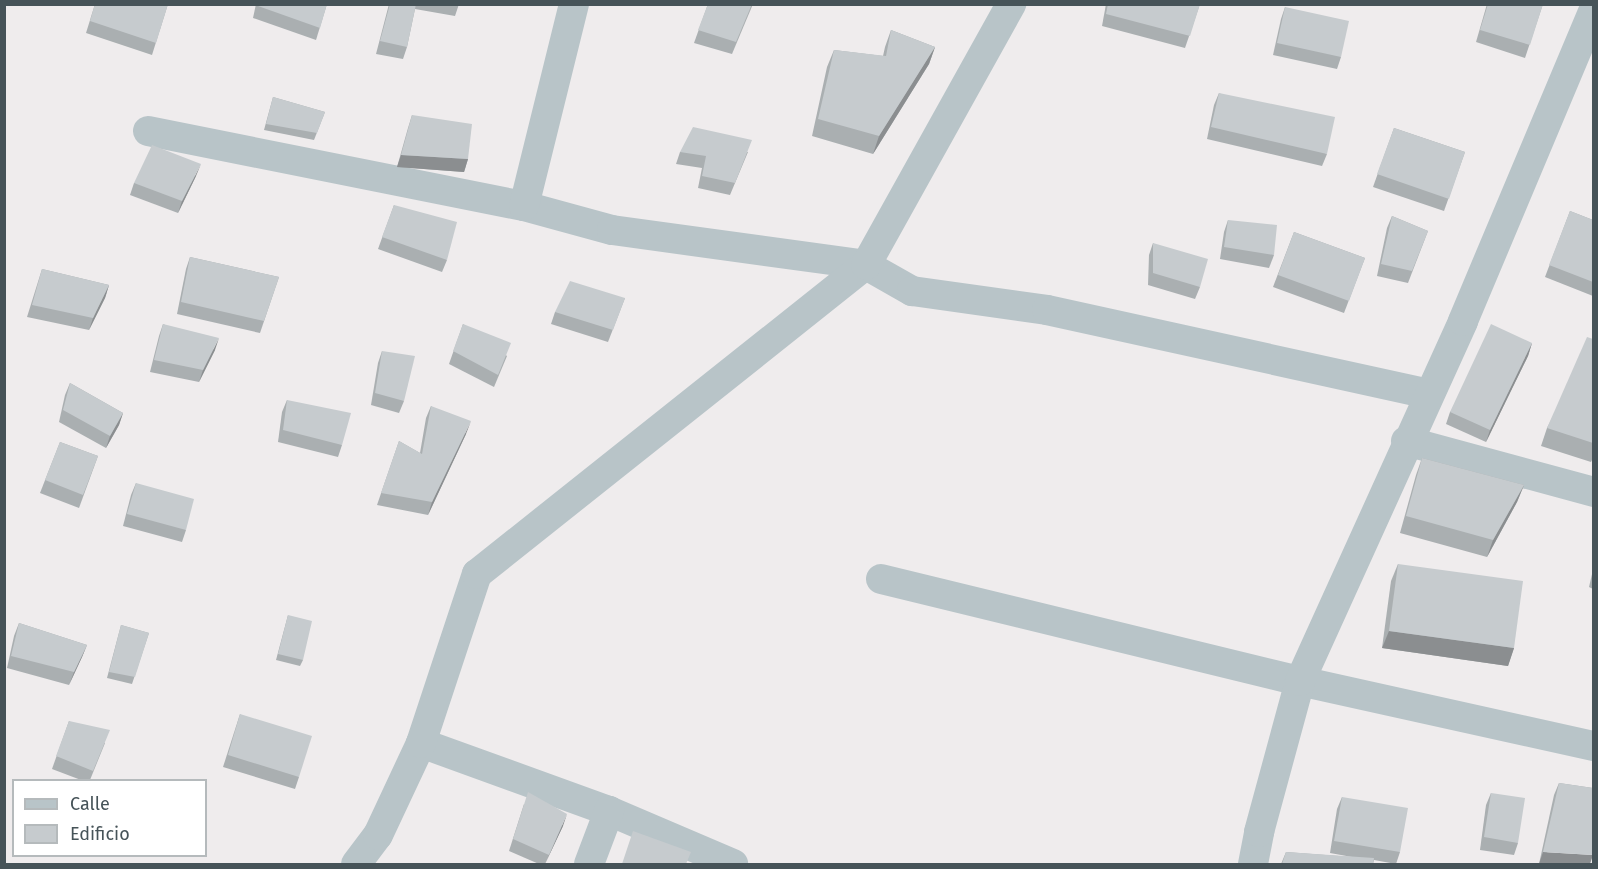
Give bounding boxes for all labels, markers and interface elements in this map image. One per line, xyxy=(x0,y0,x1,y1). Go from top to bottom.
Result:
legend xyxy=(12,779,207,857)
text: Calle xyxy=(70,793,110,815)
text: Edificio xyxy=(70,823,130,845)

